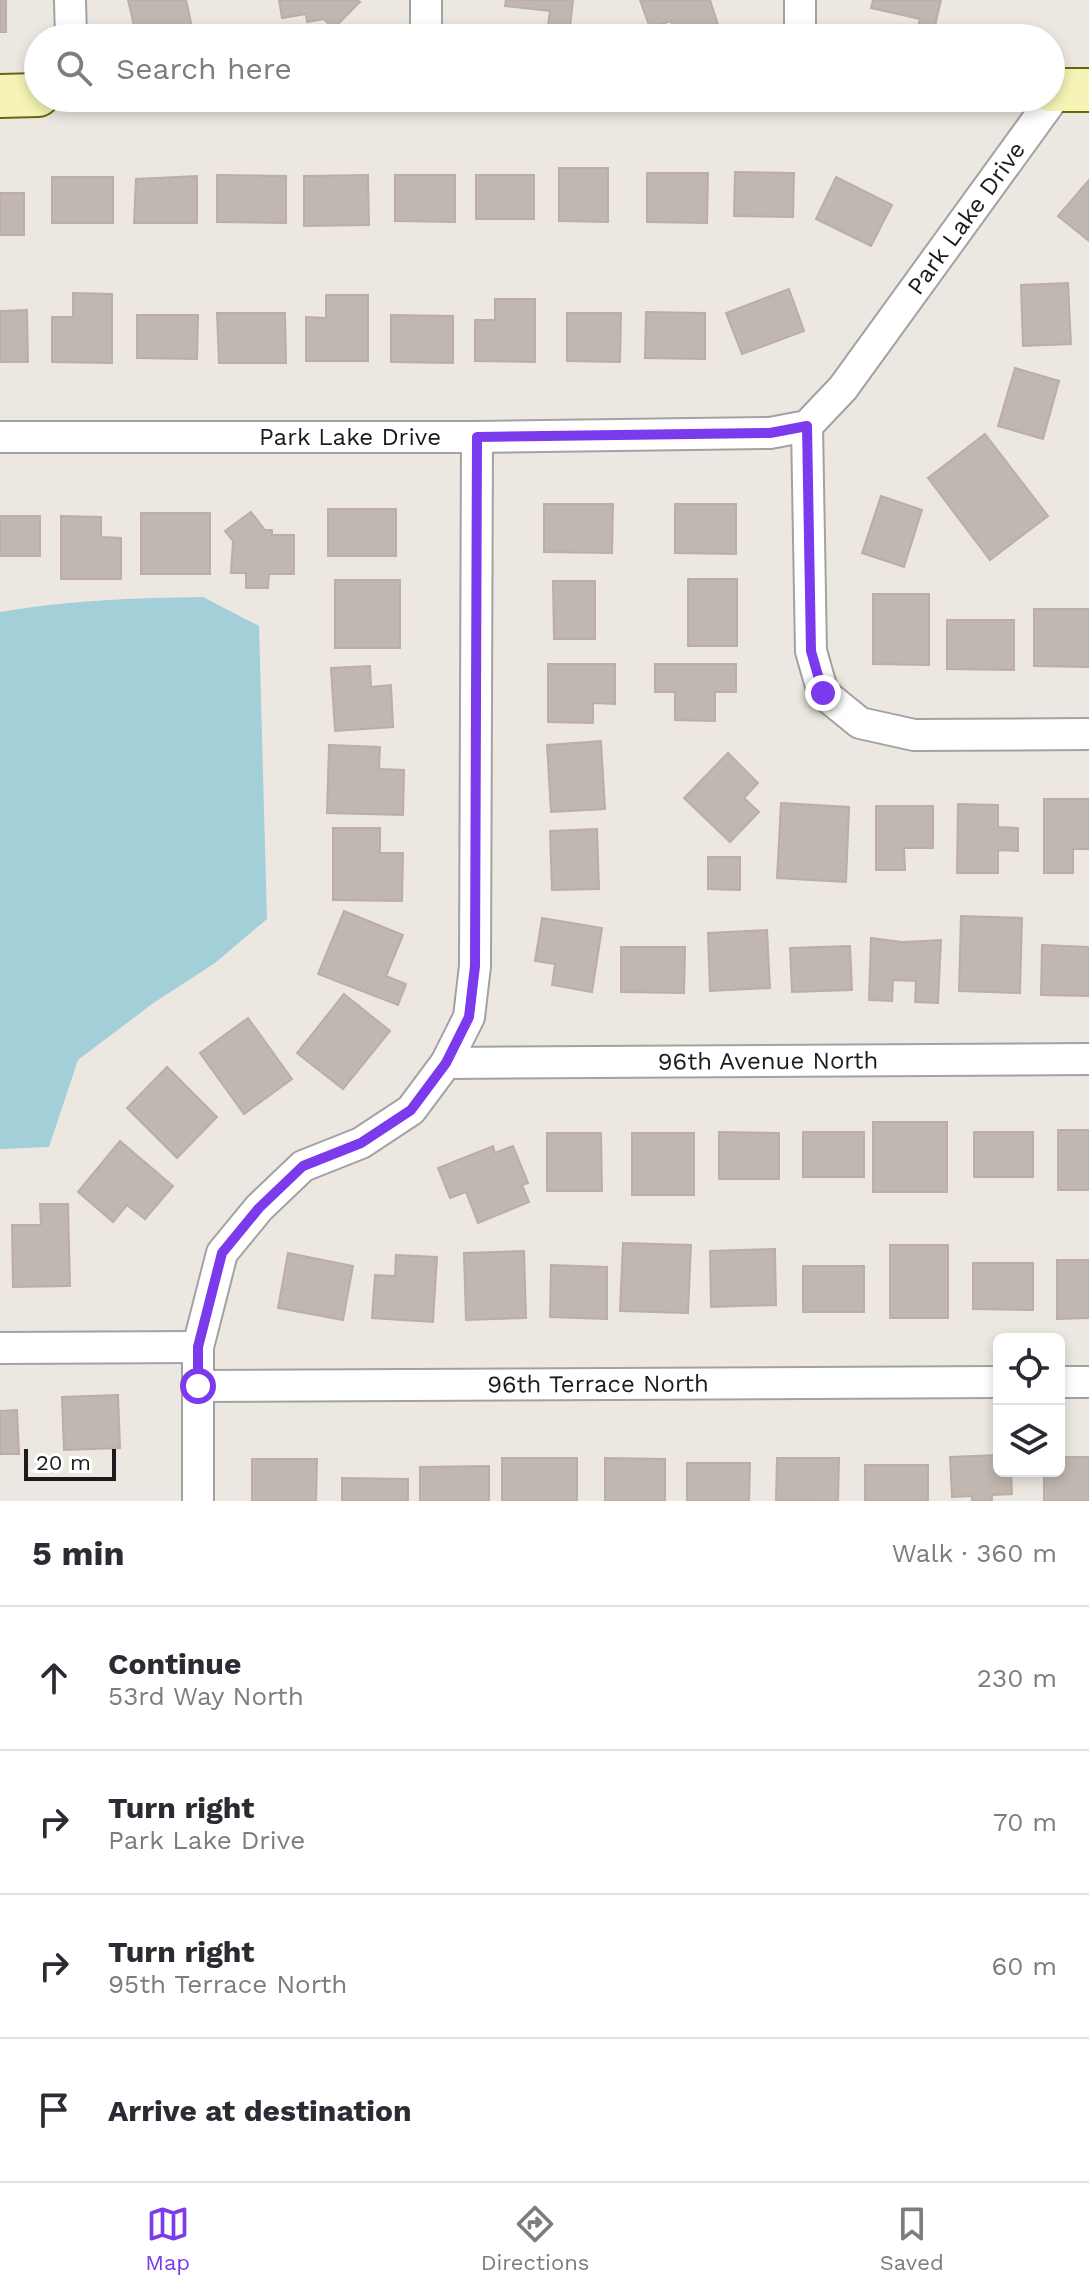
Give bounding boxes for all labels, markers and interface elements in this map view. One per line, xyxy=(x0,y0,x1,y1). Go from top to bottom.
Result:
search box xyxy=(24,24,1065,112)
icon: search xyxy=(52,46,96,90)
text: Search here xyxy=(116,51,292,86)
street label: Park Lake Drive xyxy=(901,136,1031,300)
street label: Park Lake Drive xyxy=(259,423,441,451)
route end xyxy=(805,675,841,711)
street label: 96th Avenue North xyxy=(658,1046,878,1076)
map controls xyxy=(993,1333,1065,1477)
button: locate xyxy=(993,1333,1065,1405)
route start xyxy=(180,1368,216,1404)
street label: 96th Terrace North xyxy=(487,1369,709,1399)
button: layers xyxy=(993,1405,1065,1477)
scale bar xyxy=(24,1445,116,1481)
text: 20 m xyxy=(36,1450,91,1475)
text: 5 min xyxy=(32,1533,125,1573)
text: Walk · 360 m xyxy=(892,1538,1057,1568)
text: Continue xyxy=(108,1646,241,1681)
icon: ahead xyxy=(32,1656,76,1700)
text: 230 m xyxy=(977,1663,1057,1693)
text: 53rd Way North xyxy=(108,1681,304,1711)
text: Turn right xyxy=(108,1790,254,1825)
icon: right xyxy=(32,1800,76,1844)
text: 70 m xyxy=(993,1807,1057,1837)
text: Park Lake Drive xyxy=(108,1825,305,1855)
text: Turn right xyxy=(108,1934,254,1969)
icon: right xyxy=(32,1944,76,1988)
text: 60 m xyxy=(991,1951,1057,1981)
text: 95th Terrace North xyxy=(108,1969,347,1999)
icon: arrive xyxy=(32,2088,76,2132)
text: Arrive at destination xyxy=(108,2093,412,2128)
tab: Map xyxy=(145,2202,190,2275)
tab: Directions xyxy=(481,2202,589,2275)
tab: Saved xyxy=(880,2202,944,2275)

